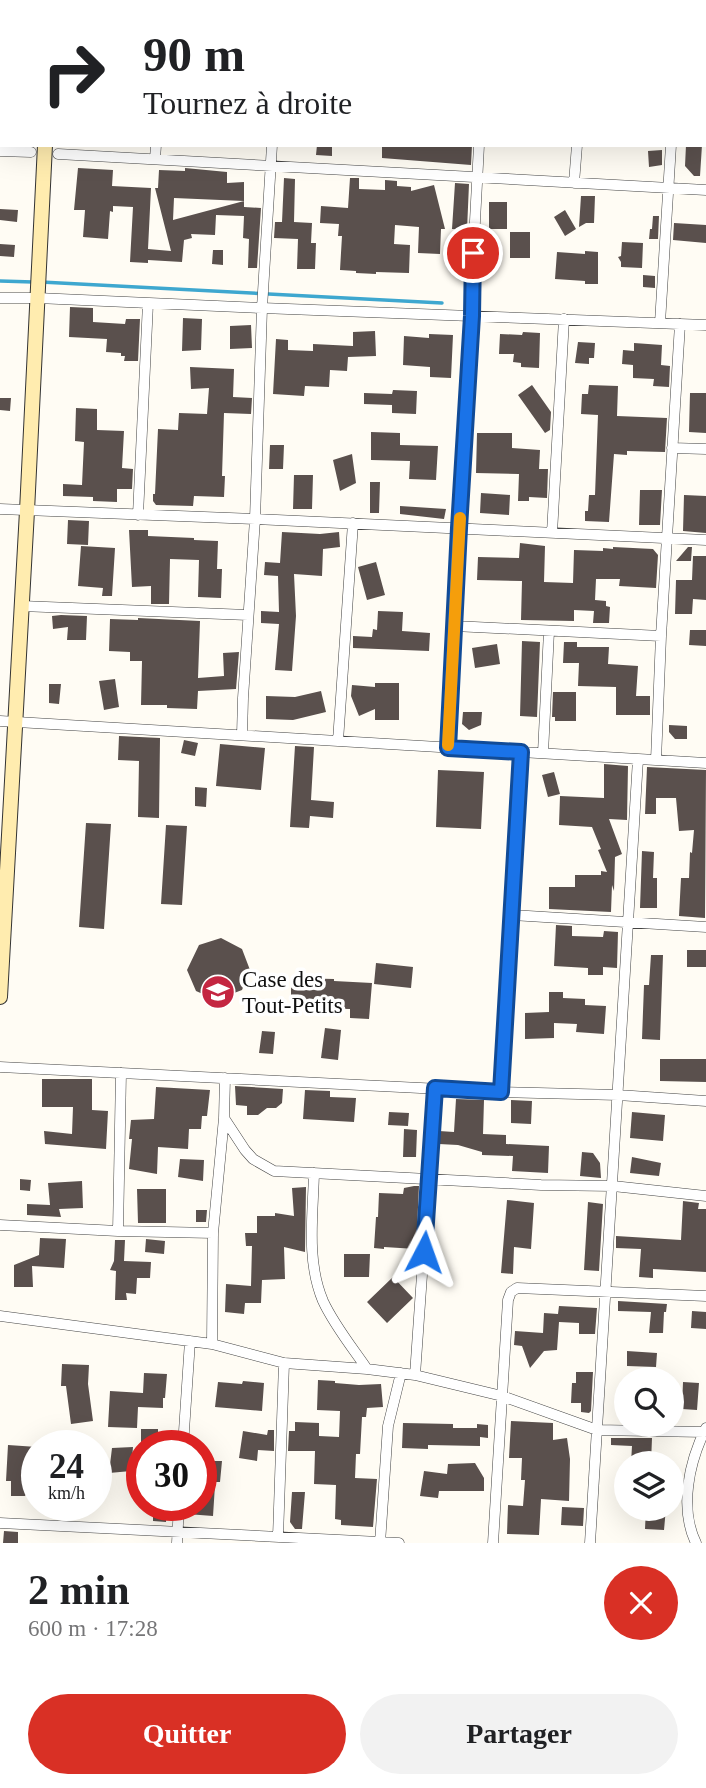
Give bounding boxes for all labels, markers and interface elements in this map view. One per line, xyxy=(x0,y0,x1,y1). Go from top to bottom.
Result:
text: 90 m xyxy=(143,27,245,82)
icon: right xyxy=(28,28,119,119)
text: Tournez à droite xyxy=(143,85,352,121)
pin xyxy=(443,223,503,283)
icon: arrive xyxy=(454,234,492,272)
place label: Case des Tout-Petits xyxy=(242,967,343,1018)
school or university icon: Case des Tout-Petits xyxy=(199,973,237,1011)
position arrow xyxy=(387,1215,461,1289)
map controls xyxy=(614,1367,684,1521)
button: search xyxy=(614,1367,684,1437)
speed limit sign: 30 xyxy=(126,1430,217,1521)
text: 24 xyxy=(49,1447,84,1486)
button: layers xyxy=(614,1451,684,1521)
text: km/h xyxy=(48,1483,85,1503)
button: close xyxy=(604,1566,678,1640)
text: 2 min xyxy=(28,1567,130,1613)
text: 600 m · 17:28 xyxy=(28,1616,158,1641)
button: Quitter xyxy=(28,1694,346,1774)
button: Partager xyxy=(360,1694,678,1774)

